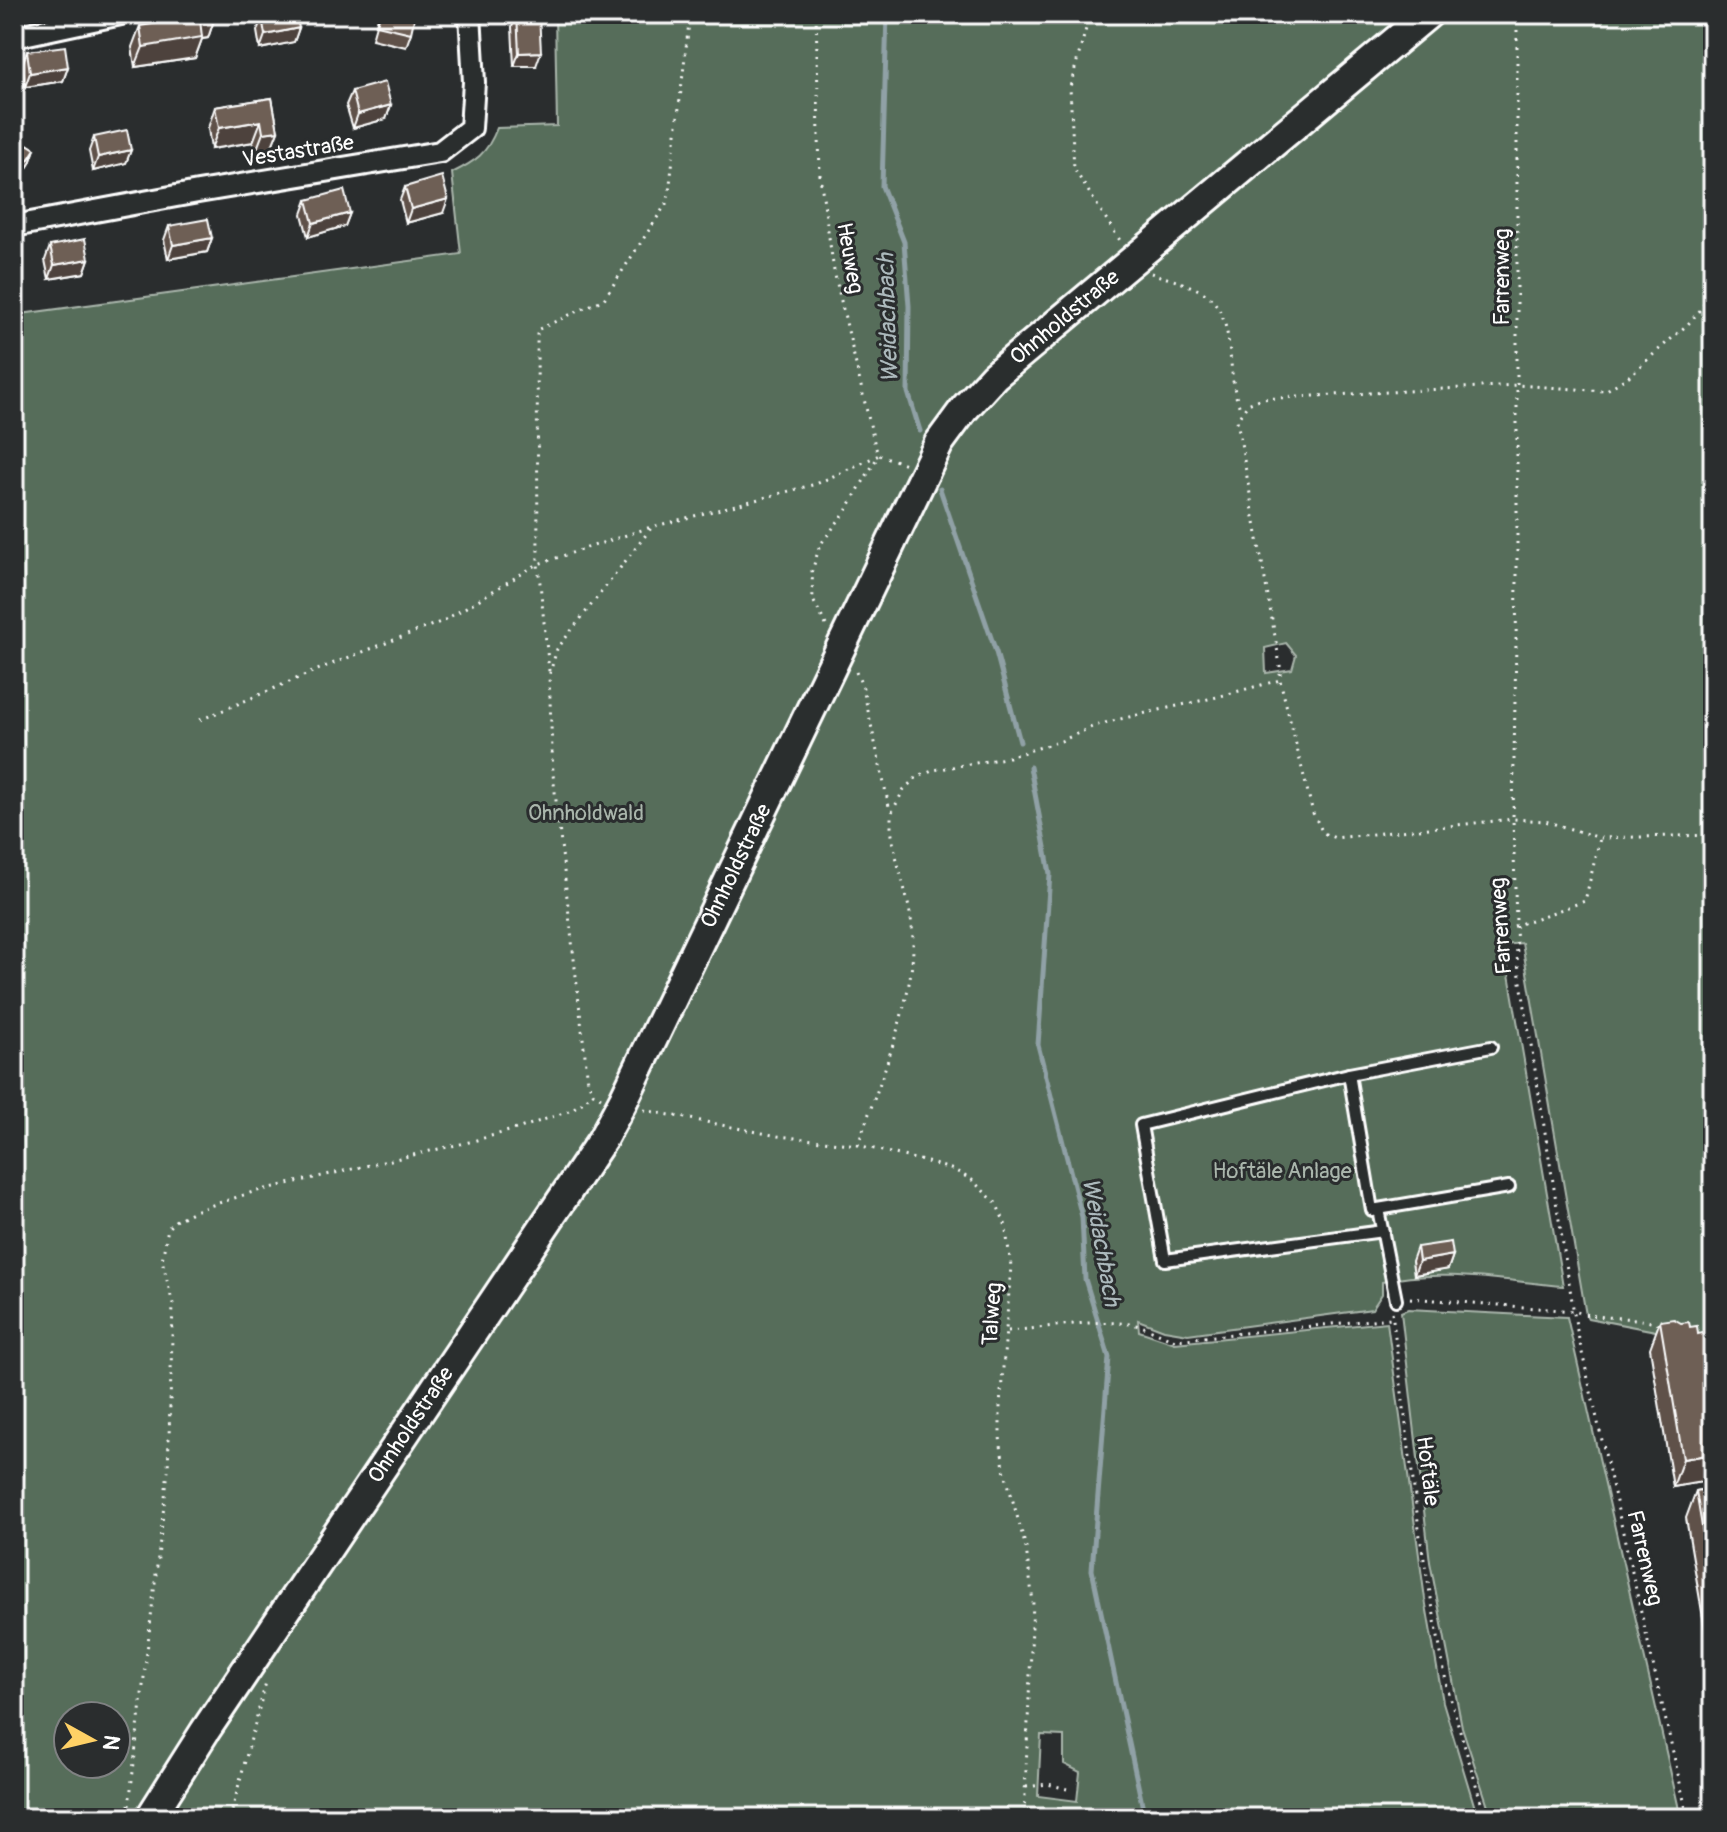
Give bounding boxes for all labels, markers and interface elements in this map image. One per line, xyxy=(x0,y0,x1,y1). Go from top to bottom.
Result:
street label: Vestastraße xyxy=(240,128,356,174)
street label: Heuweg xyxy=(830,220,870,296)
street label: Farrenweg xyxy=(1488,228,1516,326)
water label: Weidachbach xyxy=(871,251,905,383)
street label: Ohnholdstraße xyxy=(1004,263,1125,371)
park label: Ohnholdwald xyxy=(528,799,644,827)
street label: Ohnholdstraße xyxy=(694,799,778,933)
street label: Farrenweg xyxy=(1484,877,1518,975)
park label: Hoftäle Anlage xyxy=(1213,1157,1352,1185)
water label: Weidachbach xyxy=(1075,1176,1127,1310)
street label: Talweg xyxy=(976,1282,1008,1346)
street label: Ohnholdstraße xyxy=(362,1361,460,1488)
street label: Hoftäle xyxy=(1410,1435,1446,1508)
street label: Farrenweg xyxy=(1620,1508,1670,1608)
north arrow xyxy=(52,1700,132,1780)
text: N xyxy=(96,1733,126,1752)

